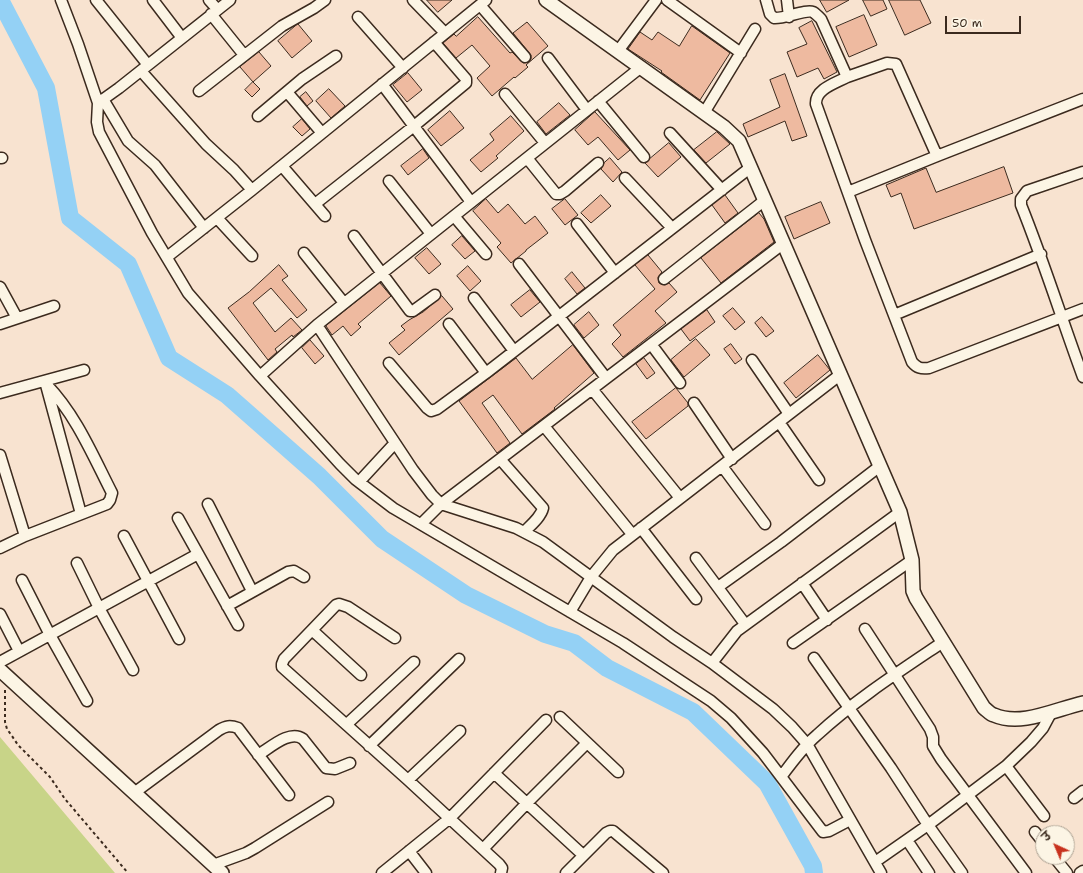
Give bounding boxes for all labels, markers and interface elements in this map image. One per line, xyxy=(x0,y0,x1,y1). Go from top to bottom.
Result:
scale bar xyxy=(947,8,1023,34)
text: 50 m xyxy=(952,15,982,31)
north arrow xyxy=(1035,825,1075,865)
text: उ xyxy=(1039,829,1055,845)

